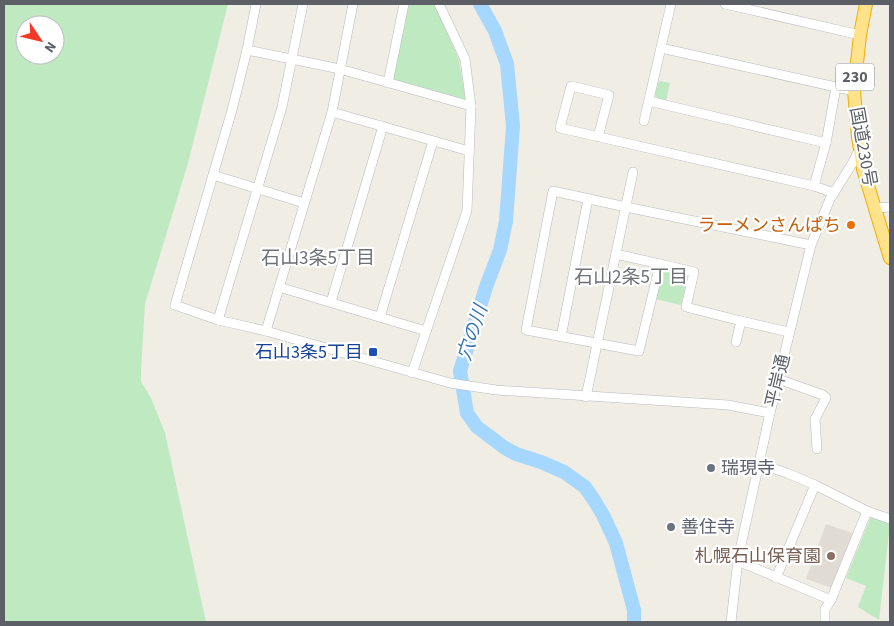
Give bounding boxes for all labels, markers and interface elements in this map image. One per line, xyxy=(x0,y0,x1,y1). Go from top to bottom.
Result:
north arrow xyxy=(15,15,65,65)
text: N xyxy=(39,37,61,56)
road number: 230 xyxy=(836,64,874,90)
street label: 国道230号 xyxy=(844,105,882,189)
place label: ラーメンさんぱち xyxy=(698,213,841,238)
marker: ラーメンさんぱち xyxy=(845,219,857,231)
district label: 石山3条5丁目 xyxy=(261,245,375,272)
district label: 石山2条5丁目 xyxy=(574,264,688,291)
water label: 穴の川 xyxy=(451,300,495,364)
place label: 石山3条5丁目 xyxy=(255,340,363,365)
marker: 石山3条5丁目 xyxy=(367,346,379,358)
street label: 平岸通 xyxy=(760,352,796,410)
place label: 瑞現寺 xyxy=(721,456,775,481)
marker: 瑞現寺 xyxy=(705,462,717,474)
place label: 善住寺 xyxy=(681,515,735,540)
marker: 善住寺 xyxy=(665,521,677,533)
place label: 札幌石山保育園 xyxy=(695,544,821,569)
marker: 札幌石山保育園 xyxy=(825,550,837,562)

